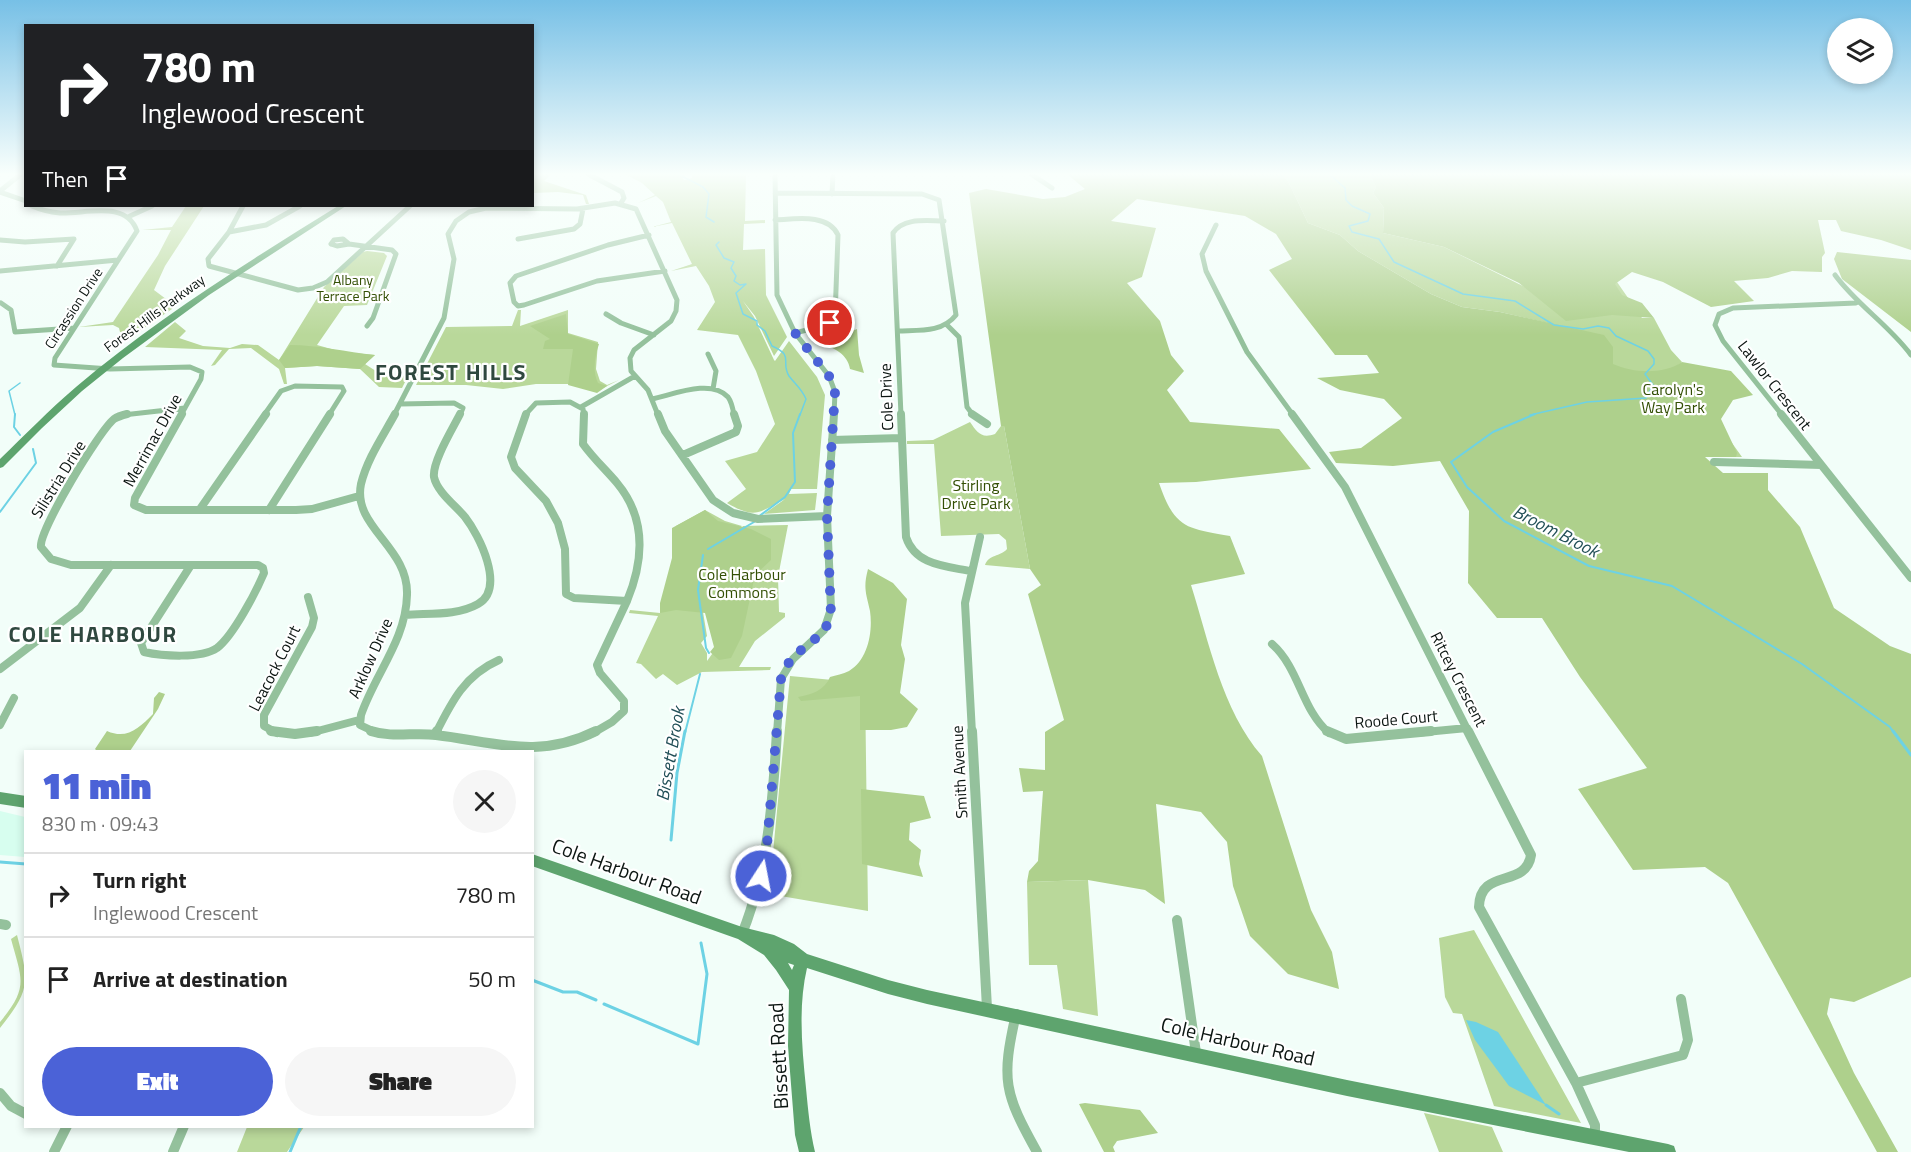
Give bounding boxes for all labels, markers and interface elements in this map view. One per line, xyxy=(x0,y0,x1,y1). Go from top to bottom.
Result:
map controls xyxy=(1827,18,1893,84)
button: layers xyxy=(1827,18,1893,84)
text: 780 m xyxy=(141,34,256,98)
icon: right xyxy=(42,48,120,126)
text: Inglewood Crescent xyxy=(141,92,364,133)
text: Then xyxy=(42,162,88,196)
icon: arrive xyxy=(100,162,133,195)
street label: Circassion Drive xyxy=(39,263,107,353)
street label: Forest Hills Parkway xyxy=(99,269,209,357)
park label: Albany Terrace Park xyxy=(317,269,390,306)
pin xyxy=(804,297,855,348)
icon: arrive xyxy=(813,306,846,339)
street label: Lawlor Crescent xyxy=(1732,335,1818,435)
district label: FOREST HILLS xyxy=(375,355,527,389)
street label: Cole Drive xyxy=(873,363,899,431)
park label: Carolyn's Way Park xyxy=(1641,377,1705,419)
street label: Merrimac Drive xyxy=(117,389,187,491)
street label: Silistria Drive xyxy=(25,435,91,523)
park label: Stirling Drive Park xyxy=(941,473,1011,515)
water label: Broom Brook xyxy=(1508,498,1605,565)
park label: Cole Harbour Commons xyxy=(698,562,786,604)
street label: Arklow Drive xyxy=(342,614,398,702)
district label: COLE HARBOUR xyxy=(8,617,178,651)
street label: Leacock Court xyxy=(242,620,306,715)
street label: Ritcey Crescent xyxy=(1425,627,1493,731)
water label: Bissett Brook xyxy=(648,703,692,803)
street label: Roode Court xyxy=(1353,703,1439,735)
street label: Smith Avenue xyxy=(945,725,973,819)
text: 11 min xyxy=(42,758,151,813)
button: close xyxy=(453,770,516,833)
text: 830 m · 09:43 xyxy=(42,808,159,839)
street label: Cole Harbour Road xyxy=(548,830,706,912)
position arrow xyxy=(729,844,793,908)
text: Turn right xyxy=(93,863,187,897)
text: 780 m xyxy=(456,878,516,912)
icon: right xyxy=(42,879,75,912)
text: Inglewood Crescent xyxy=(93,897,258,928)
text: Arrive at destination xyxy=(93,962,288,996)
text: 50 m xyxy=(468,962,516,996)
icon: arrive xyxy=(42,963,75,996)
street label: Bissett Road xyxy=(760,1002,796,1110)
street label: Cole Harbour Road xyxy=(1158,1008,1318,1074)
button: Exit xyxy=(42,1047,273,1116)
button: Share xyxy=(285,1047,516,1116)

